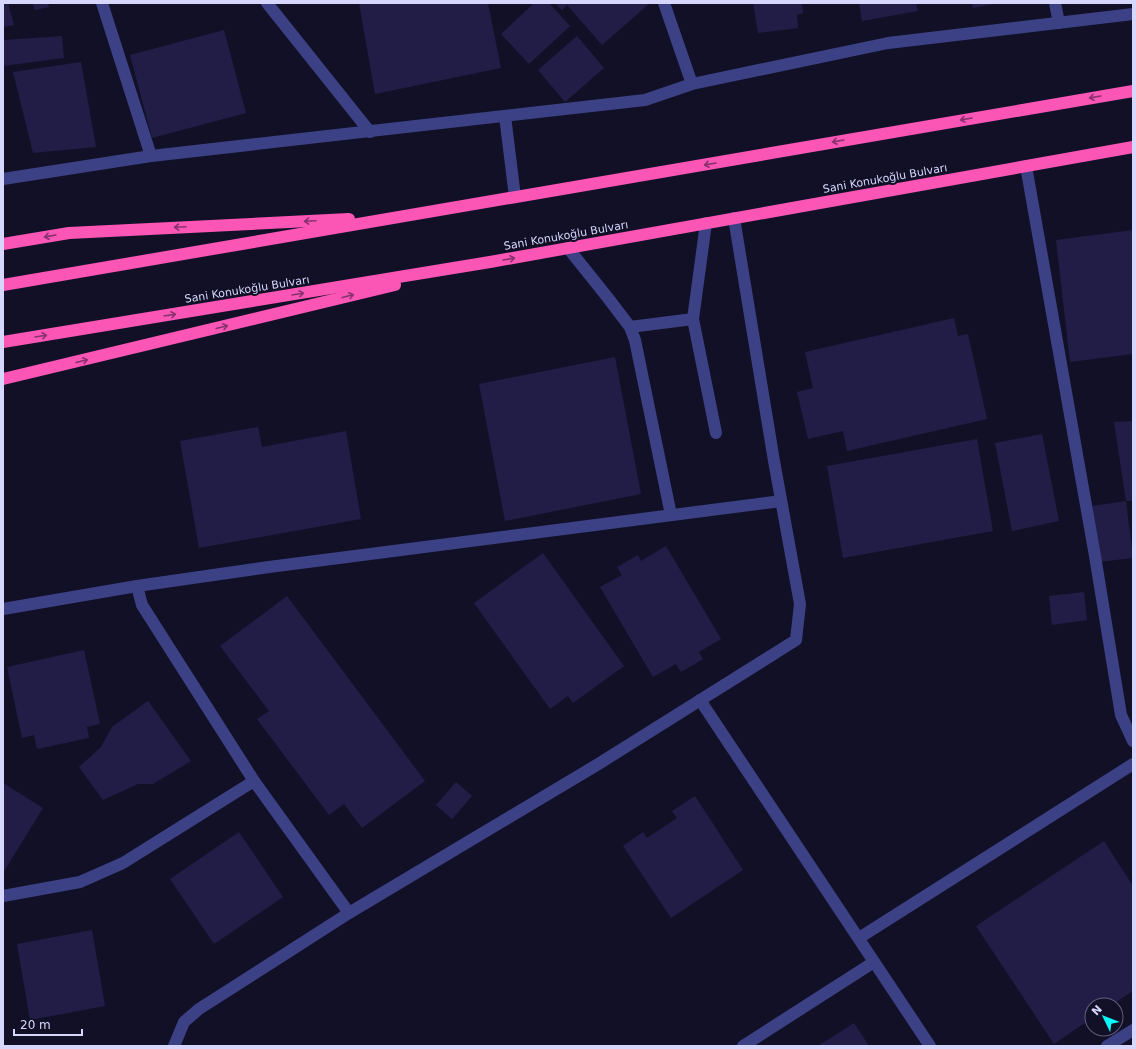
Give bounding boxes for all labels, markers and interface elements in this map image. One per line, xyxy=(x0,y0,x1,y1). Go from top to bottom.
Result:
one-way arrow xyxy=(1088,94,1101,102)
one-way arrow xyxy=(960,116,973,124)
one-way arrow xyxy=(832,138,845,146)
one-way arrow xyxy=(704,160,717,168)
street label: Sani Konukoğlu Bulvarı xyxy=(822,161,948,196)
one-way arrow xyxy=(304,217,317,224)
street label: Sani Konukoğlu Bulvarı xyxy=(503,218,629,253)
one-way arrow xyxy=(174,224,187,231)
one-way arrow xyxy=(44,232,57,240)
one-way arrow xyxy=(502,255,515,263)
street label: Sani Konukoğlu Bulvarı xyxy=(184,273,310,306)
one-way arrow xyxy=(291,290,304,298)
one-way arrow xyxy=(341,292,354,300)
one-way arrow xyxy=(163,311,176,319)
one-way arrow xyxy=(215,322,228,330)
one-way arrow xyxy=(35,332,48,340)
one-way arrow xyxy=(75,356,88,364)
north arrow xyxy=(1084,997,1124,1037)
text: N xyxy=(1089,1003,1105,1018)
scale bar xyxy=(14,1011,82,1037)
text: 20 m xyxy=(20,1018,51,1032)

